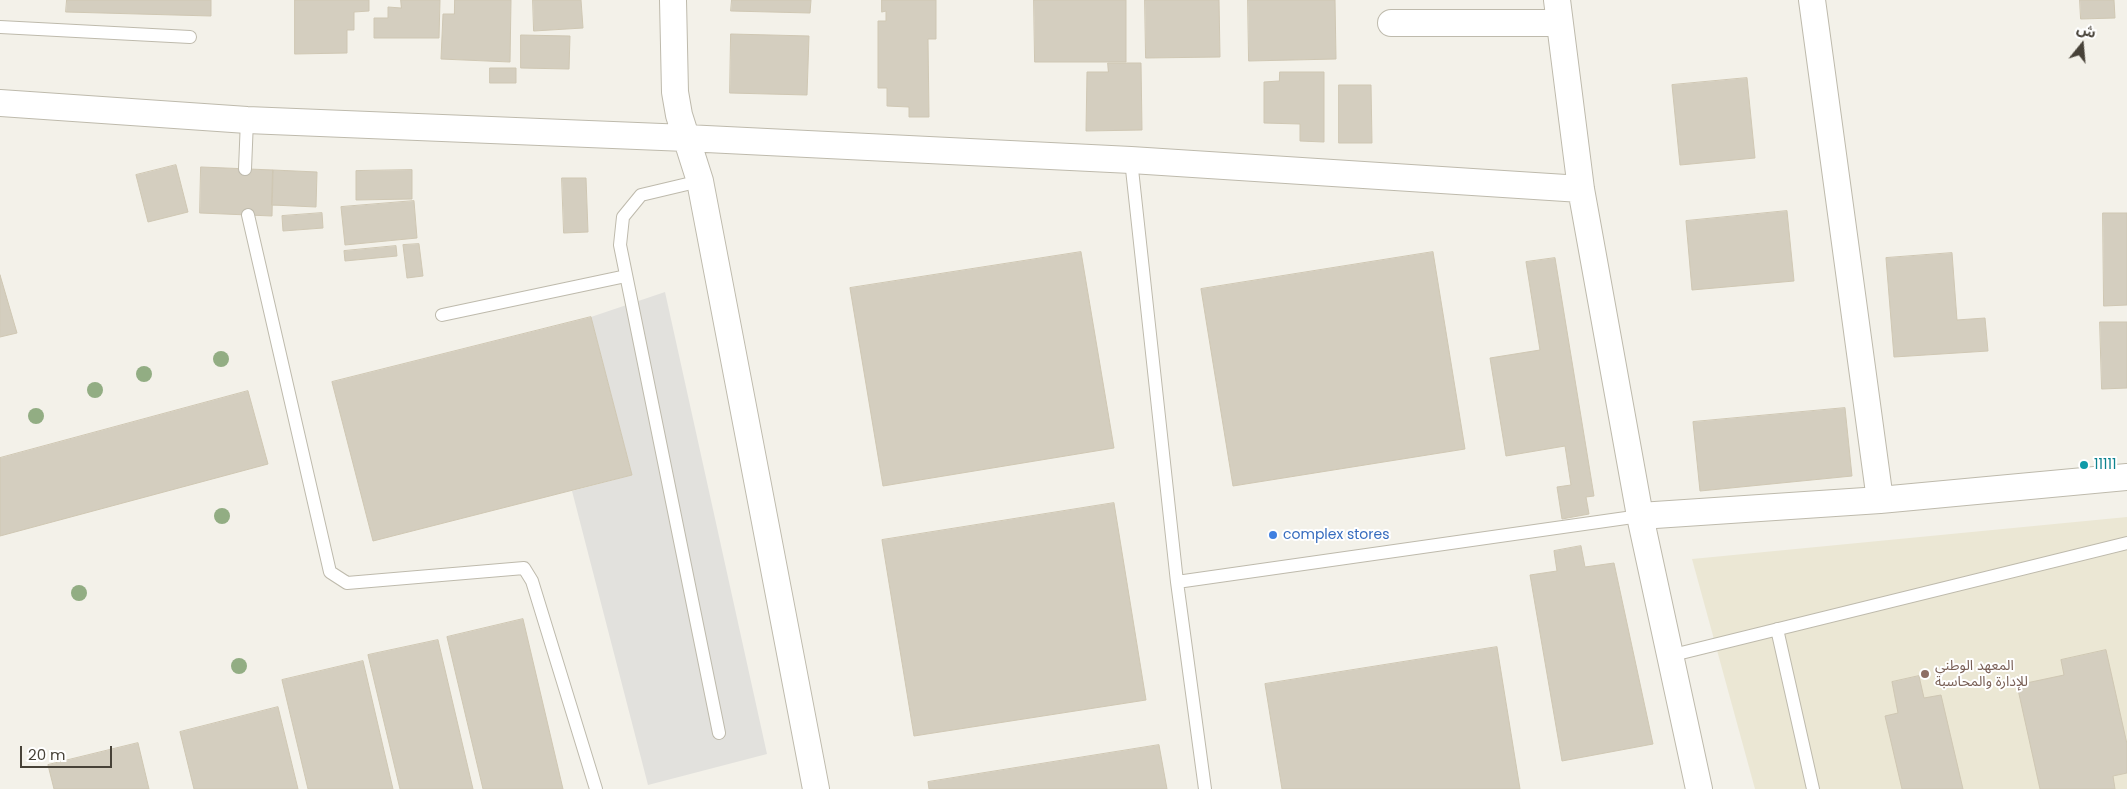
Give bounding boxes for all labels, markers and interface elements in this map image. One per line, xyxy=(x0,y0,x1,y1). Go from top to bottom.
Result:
text: ش xyxy=(2074,18,2098,43)
north arrow xyxy=(2057,20,2107,70)
place label: 11111 xyxy=(2094,457,2116,473)
marker: 11111 xyxy=(2078,459,2090,471)
place label: complex stores xyxy=(1283,527,1389,543)
marker: complex stores xyxy=(1267,529,1279,541)
place label: المعهد الوطني للإدارة والمحاسبة xyxy=(1935,658,2028,690)
marker: المعهد الوطني للإدارة والمحاسبة xyxy=(1919,668,1931,680)
scale bar xyxy=(22,736,115,768)
text: 20 m xyxy=(28,744,66,765)

